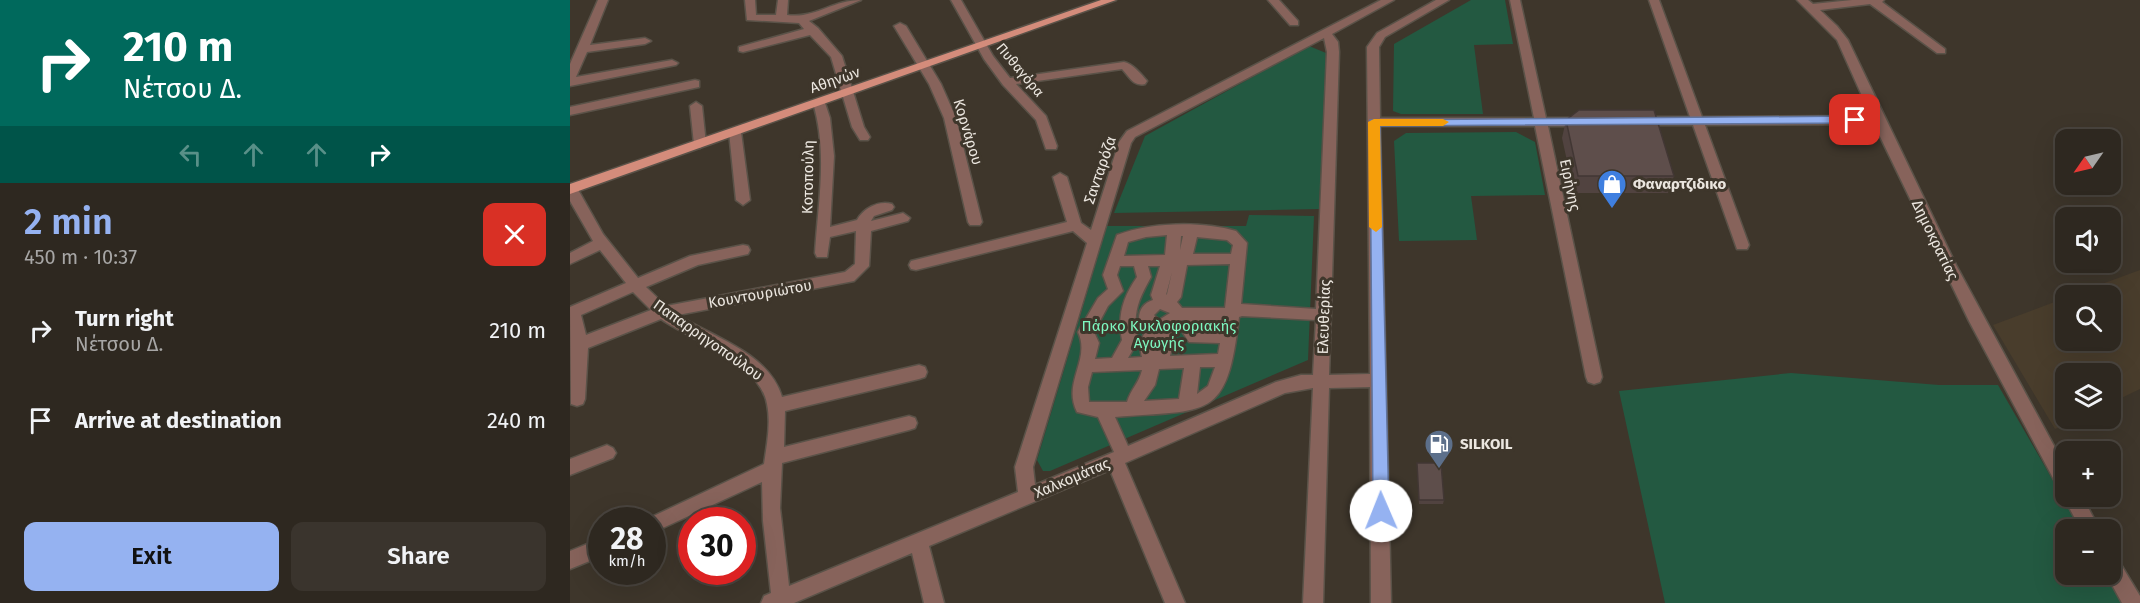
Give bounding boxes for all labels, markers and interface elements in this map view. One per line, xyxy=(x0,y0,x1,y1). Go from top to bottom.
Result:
text: 210 m xyxy=(123,22,233,72)
icon: right xyxy=(24,24,102,102)
street label: Πυθαγόρα xyxy=(993,40,1047,100)
street label: Αθηνών xyxy=(807,63,863,97)
text: Νέτσου Δ. xyxy=(123,73,242,105)
pin xyxy=(1829,94,1880,145)
street label: Κορνάρου xyxy=(949,97,987,167)
icon: arrive xyxy=(1838,103,1871,136)
north arrow xyxy=(2055,129,2121,195)
map controls xyxy=(2055,129,2121,585)
street label: Σανταρόζα xyxy=(1080,134,1120,206)
icon: left xyxy=(174,138,207,171)
icon: ahead xyxy=(237,138,270,171)
icon: ahead xyxy=(300,138,333,171)
icon: right xyxy=(363,138,396,171)
street label: Κοτοπούλη xyxy=(798,140,818,214)
street label: Ειρήνης xyxy=(1556,157,1584,213)
shop icon: Φαναρτζιδικο xyxy=(1596,168,1628,210)
place label: Φαναρτζιδικο xyxy=(1633,175,1727,193)
street label: Δημοκρατίας xyxy=(1908,197,1962,283)
text: 2 min xyxy=(24,200,113,244)
button: close xyxy=(483,203,546,266)
button: sound xyxy=(2055,207,2121,273)
text: 450 m · 10:37 xyxy=(24,245,137,269)
street label: Κουντουριώτου xyxy=(707,276,813,312)
street label: Ελευθερίας xyxy=(1314,279,1334,355)
button: search xyxy=(2055,285,2121,351)
street label: Παπαρρηγοπούλου xyxy=(650,296,766,384)
text: Turn right xyxy=(75,305,174,332)
icon: right xyxy=(24,314,57,347)
text: 210 m xyxy=(489,317,546,344)
park label: Πάρκο Κυκλοφοριακής Αγωγής xyxy=(1082,317,1236,352)
text: Νέτσου Δ. xyxy=(75,332,163,356)
button: layers xyxy=(2055,363,2121,429)
icon: arrive xyxy=(24,404,57,437)
text: Arrive at destination xyxy=(75,407,282,434)
text: 240 m xyxy=(487,407,546,434)
fuel station icon: SILKOIL xyxy=(1423,428,1455,470)
place label: SILKOIL xyxy=(1460,435,1513,453)
button: + xyxy=(2055,441,2121,507)
street label: Χαλκομάτας xyxy=(1032,454,1112,502)
position arrow xyxy=(1349,479,1413,543)
speed limit sign: 30 xyxy=(678,507,756,585)
button: − xyxy=(2055,519,2121,585)
text: 28 xyxy=(611,521,643,557)
button: Exit xyxy=(24,522,279,591)
button: Share xyxy=(291,522,546,591)
text: km/h xyxy=(608,552,646,570)

